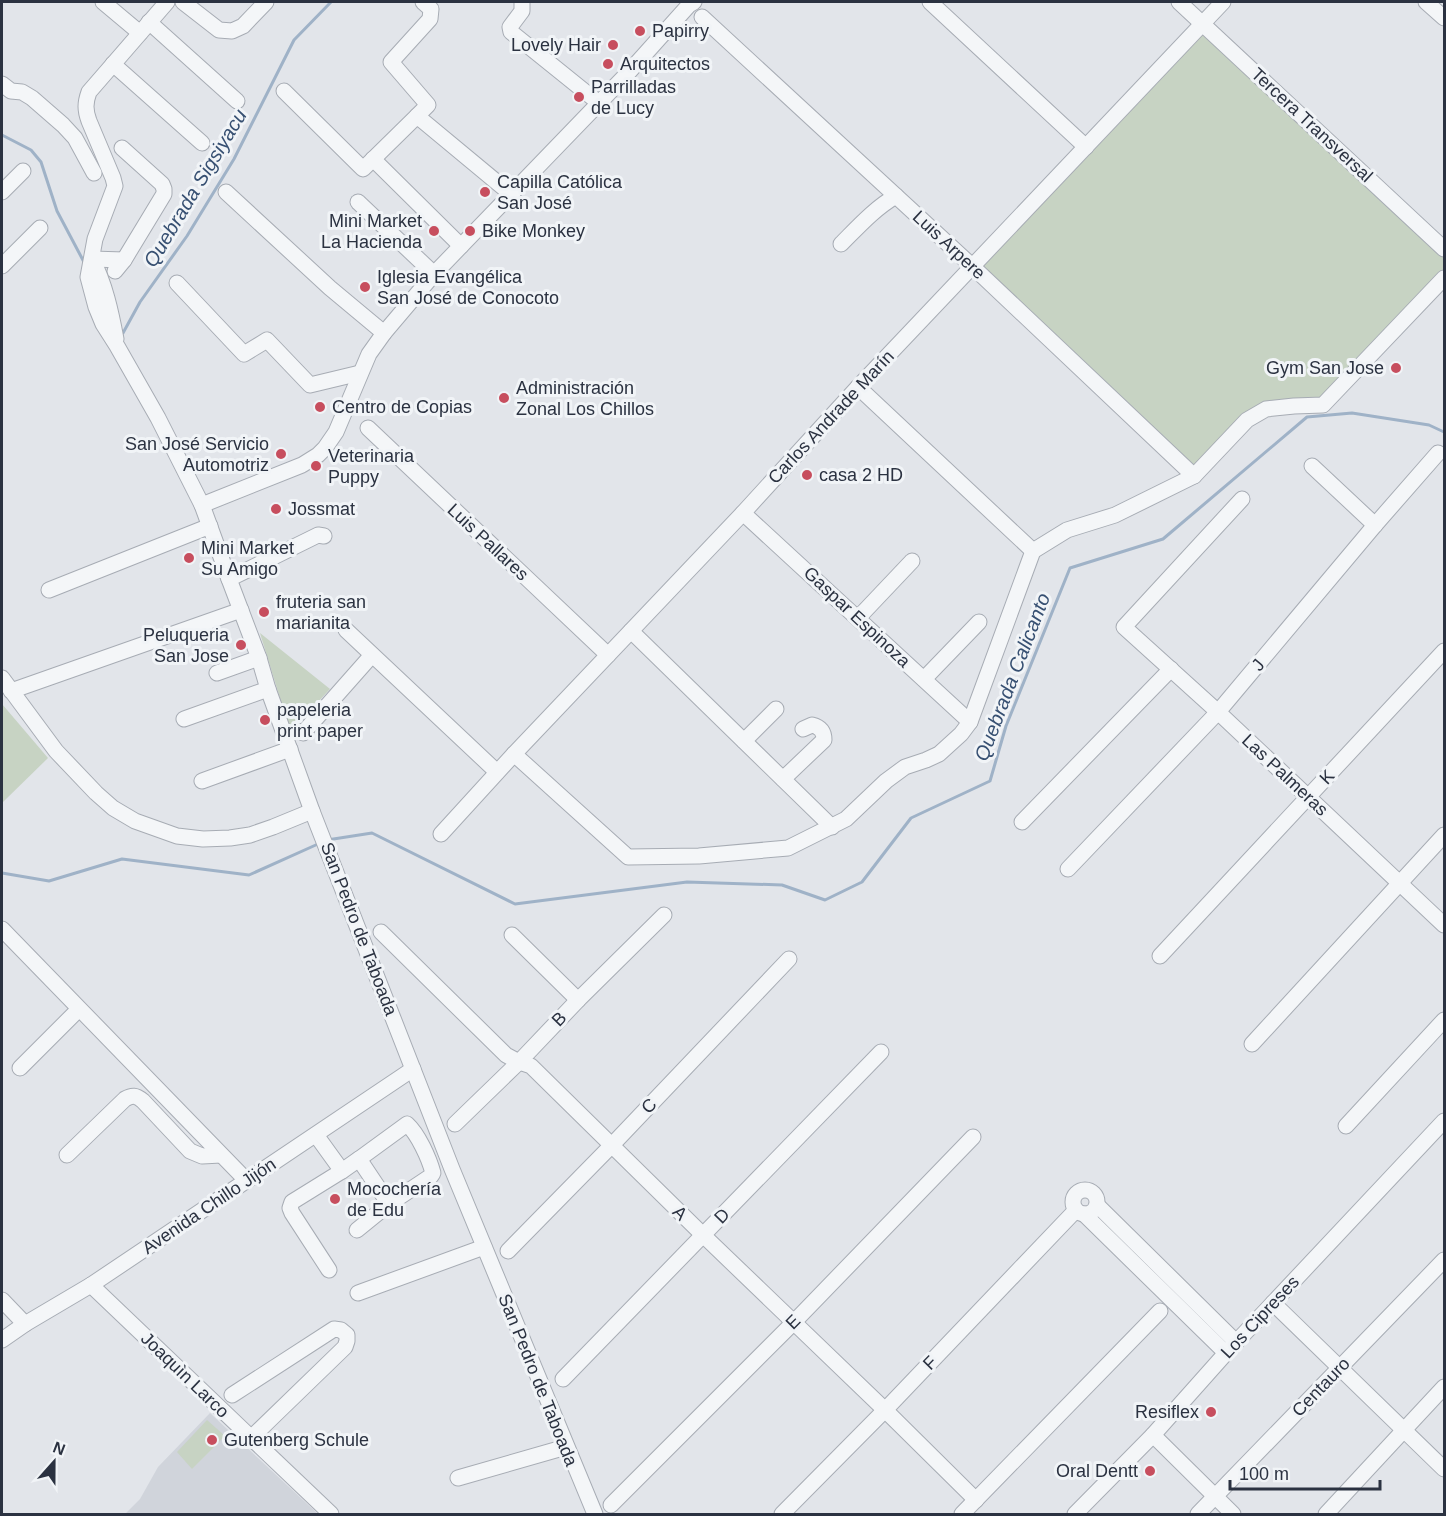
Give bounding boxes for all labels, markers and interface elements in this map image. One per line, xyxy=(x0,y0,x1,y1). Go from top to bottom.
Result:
place label: Papirry xyxy=(652,21,709,41)
marker: Papirry xyxy=(633,24,647,38)
place label: Lovely Hair xyxy=(511,35,601,55)
marker: Lovely Hair xyxy=(606,38,620,52)
place label: Arquitectos xyxy=(620,54,710,74)
marker: Arquitectos xyxy=(601,57,615,71)
street label: Tercera Transversal xyxy=(1247,64,1377,186)
place label: Parrilladas de Lucy xyxy=(591,77,676,118)
marker: Parrilladas de Lucy xyxy=(572,90,586,104)
water label: Quebrada Sigsiyacu xyxy=(139,105,251,271)
place label: Capilla Católica San José xyxy=(497,172,623,213)
marker: Capilla Católica San José xyxy=(478,185,492,199)
street label: Luis Arpere xyxy=(909,207,989,283)
place label: Mini Market La Hacienda xyxy=(321,211,423,252)
place label: Bike Monkey xyxy=(482,221,585,241)
marker: Mini Market La Hacienda xyxy=(427,224,441,238)
marker: Bike Monkey xyxy=(463,224,477,238)
place label: Iglesia Evangélica San José de Conocoto xyxy=(377,267,559,308)
marker: Iglesia Evangélica San José de Conocoto xyxy=(358,280,372,294)
street label: Carlos Andrade Marín xyxy=(764,346,898,488)
place label: Gym San Jose xyxy=(1266,358,1384,378)
marker: Gym San Jose xyxy=(1389,361,1403,375)
place label: Administración Zonal Los Chillos xyxy=(516,378,654,419)
marker: Administración Zonal Los Chillos xyxy=(497,391,511,405)
place label: Centro de Copias xyxy=(332,397,472,417)
marker: Centro de Copias xyxy=(313,400,327,414)
place label: San José Servicio Automotriz xyxy=(125,434,269,475)
place label: Veterinaria Puppy xyxy=(328,446,415,487)
marker: San José Servicio Automotriz xyxy=(274,447,288,461)
marker: Veterinaria Puppy xyxy=(309,459,323,473)
place label: casa 2 HD xyxy=(819,465,903,485)
marker: casa 2 HD xyxy=(800,468,814,482)
place label: Jossmat xyxy=(288,499,355,519)
street label: Luis Pallares xyxy=(443,500,533,584)
marker: Jossmat xyxy=(269,502,283,516)
place label: Mini Market Su Amigo xyxy=(201,538,294,579)
marker: Mini Market Su Amigo xyxy=(182,551,196,565)
street label: Gaspar Espinoza xyxy=(800,563,915,672)
water label: Quebrada Calicanto xyxy=(970,590,1054,764)
place label: fruteria san marianita xyxy=(276,592,366,633)
marker: fruteria san marianita xyxy=(257,605,271,619)
place label: Peluqueria San Jose xyxy=(143,625,230,666)
marker: Peluqueria San Jose xyxy=(234,638,248,652)
street label: J xyxy=(1247,655,1269,675)
place label: papeleria print paper xyxy=(277,700,363,741)
marker: papeleria print paper xyxy=(258,713,272,727)
street label: Las Palmeras xyxy=(1238,730,1332,820)
street label: K xyxy=(1316,766,1338,788)
street label: San Pedro de Taboada xyxy=(317,840,402,1019)
street label: B xyxy=(548,1008,570,1030)
street label: C xyxy=(637,1094,661,1118)
street label: Avenida Chillo Jijón xyxy=(138,1154,280,1258)
place label: Mocochería de Edu xyxy=(347,1179,442,1220)
marker: Mocochería de Edu xyxy=(328,1192,342,1206)
street label: A xyxy=(669,1202,691,1224)
street label: D xyxy=(710,1204,734,1228)
street label: Los Cipreses xyxy=(1217,1272,1303,1362)
street label: San Pedro de Taboada xyxy=(494,1291,582,1470)
street label: E xyxy=(782,1311,804,1333)
street label: Joaquìn Larco xyxy=(137,1328,233,1422)
street label: F xyxy=(919,1352,941,1374)
street label: Centauro xyxy=(1288,1353,1354,1421)
place label: Resiflex xyxy=(1135,1402,1199,1422)
marker: Resiflex xyxy=(1204,1405,1218,1419)
place label: Gutenberg Schule xyxy=(224,1430,369,1450)
north arrow xyxy=(24,1432,84,1492)
marker: Gutenberg Schule xyxy=(205,1433,219,1447)
text: N xyxy=(51,1438,68,1458)
scale bar xyxy=(1230,1453,1380,1491)
place label: Oral Dentt xyxy=(1056,1461,1138,1481)
marker: Oral Dentt xyxy=(1143,1464,1157,1478)
text: 100 m xyxy=(1239,1464,1289,1484)

